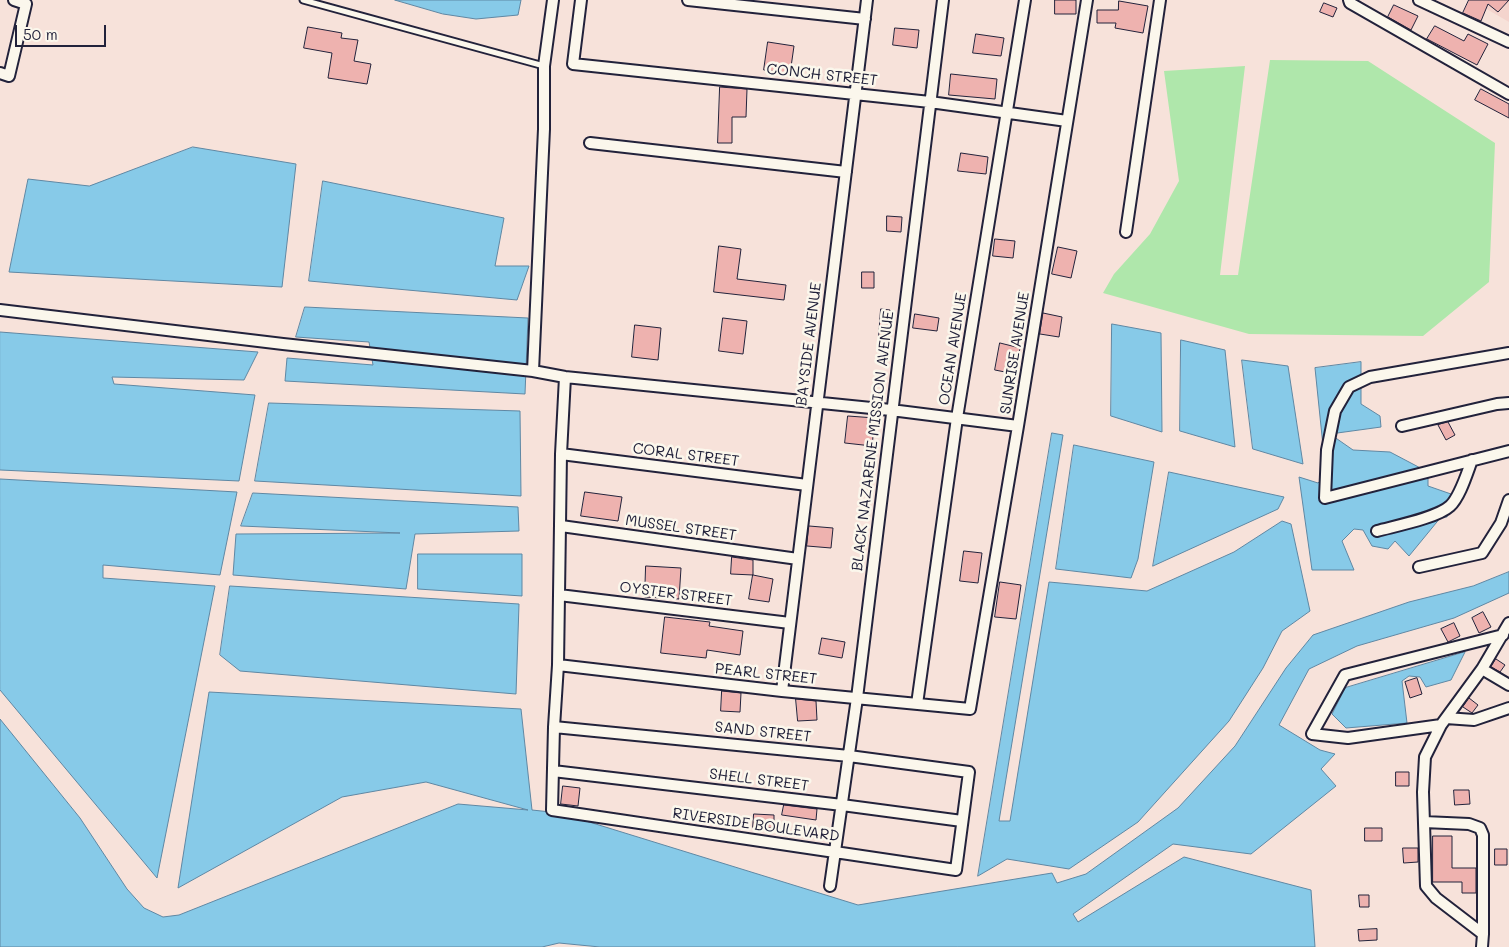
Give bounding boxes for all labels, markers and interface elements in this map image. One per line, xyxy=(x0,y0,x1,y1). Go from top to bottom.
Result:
scale bar xyxy=(18,15,109,47)
text: 50 m xyxy=(23,24,58,44)
street label: CONCH STREET xyxy=(765,60,879,90)
street label: BAYSIDE AVENUE xyxy=(792,281,826,407)
street label: SUNRISE AVENUE xyxy=(996,291,1034,415)
street label: OCEAN AVENUE xyxy=(935,292,971,406)
street label: BLACK NAZARENE MISSION AVENUE xyxy=(848,310,898,572)
street label: CORAL STREET xyxy=(632,440,740,470)
street label: MUSSEL STREET xyxy=(624,511,738,545)
street label: OYSTER STREET xyxy=(619,578,733,610)
street label: PEARL STREET xyxy=(714,660,818,688)
street label: SAND STREET xyxy=(714,718,812,746)
street label: SHELL STREET xyxy=(708,765,810,795)
street label: RIVERSIDE BOULEVARD xyxy=(671,804,841,846)

